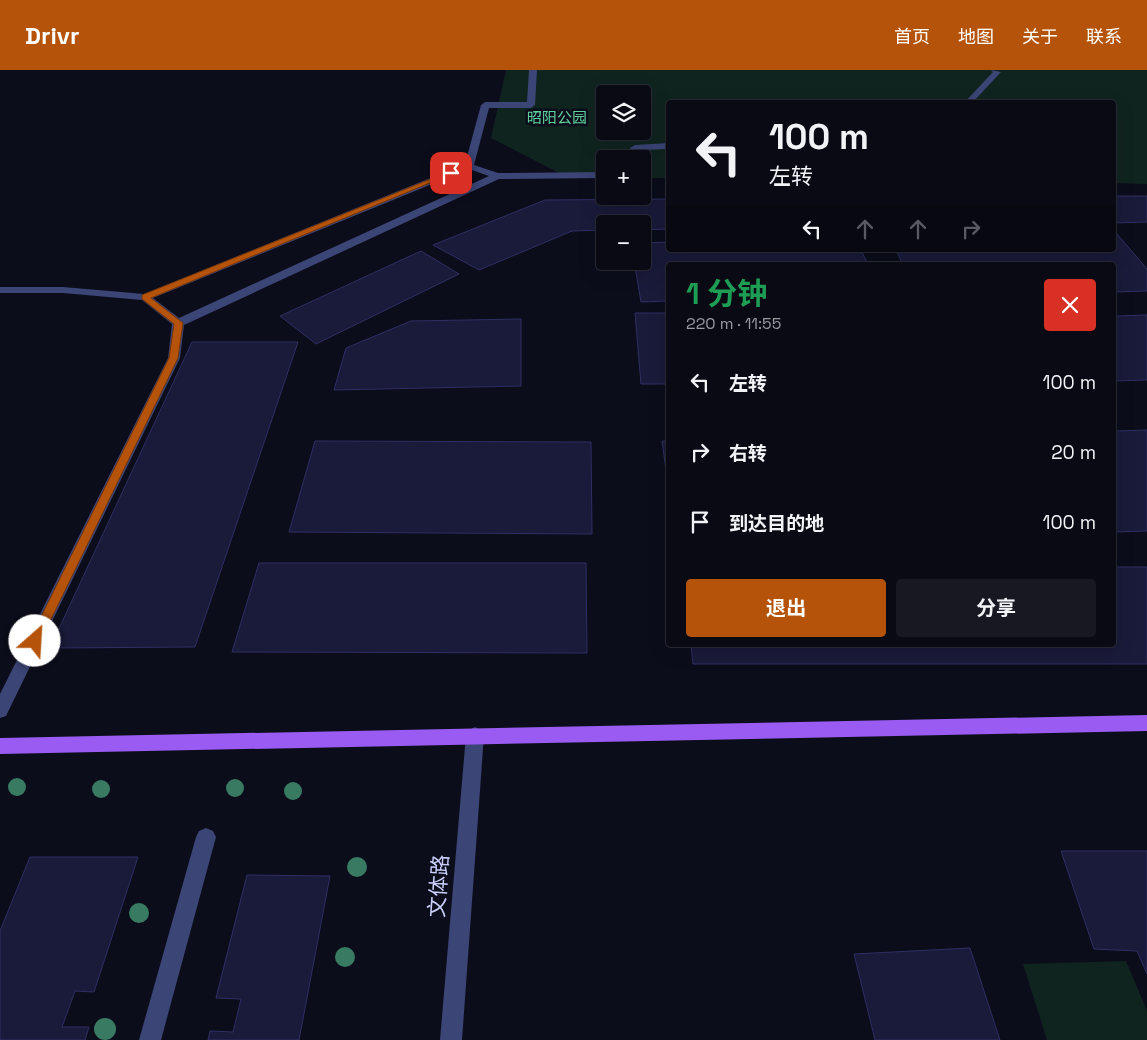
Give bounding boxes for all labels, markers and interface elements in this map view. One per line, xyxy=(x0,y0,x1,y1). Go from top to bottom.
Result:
text: Drivr xyxy=(25,20,80,51)
text: 首页 xyxy=(894,25,930,48)
text: 地图 xyxy=(958,25,994,48)
text: 关于 xyxy=(1022,25,1058,48)
text: 联系 xyxy=(1086,25,1122,48)
map controls xyxy=(596,85,651,270)
button: layers xyxy=(596,85,651,140)
park label: 昭阳公园 xyxy=(527,108,587,127)
text: 100 m xyxy=(769,115,869,159)
icon: left xyxy=(686,120,751,185)
button: + xyxy=(596,150,651,205)
pin xyxy=(430,152,472,194)
icon: arrive xyxy=(437,159,465,187)
text: 左转 xyxy=(769,162,813,190)
button: − xyxy=(596,215,651,270)
icon: left xyxy=(798,215,826,243)
icon: ahead xyxy=(851,215,879,243)
icon: ahead xyxy=(904,215,932,243)
icon: right xyxy=(957,215,985,243)
text: 1 分钟 xyxy=(686,274,767,313)
button: close xyxy=(1044,279,1096,331)
text: 220 m · 11:55 xyxy=(686,313,781,334)
icon: left xyxy=(686,368,714,396)
text: 100 m xyxy=(1042,370,1096,395)
text: 左转 xyxy=(729,371,767,396)
icon: right xyxy=(686,438,714,466)
text: 20 m xyxy=(1051,440,1096,465)
text: 右转 xyxy=(729,441,767,466)
icon: arrive xyxy=(686,508,714,536)
text: 100 m xyxy=(1042,510,1096,535)
text: 到达目的地 xyxy=(729,511,824,536)
button: 退出 xyxy=(686,579,886,637)
button: 分享 xyxy=(896,579,1096,637)
position arrow xyxy=(8,614,60,666)
street label: 文体路 xyxy=(423,854,454,918)

